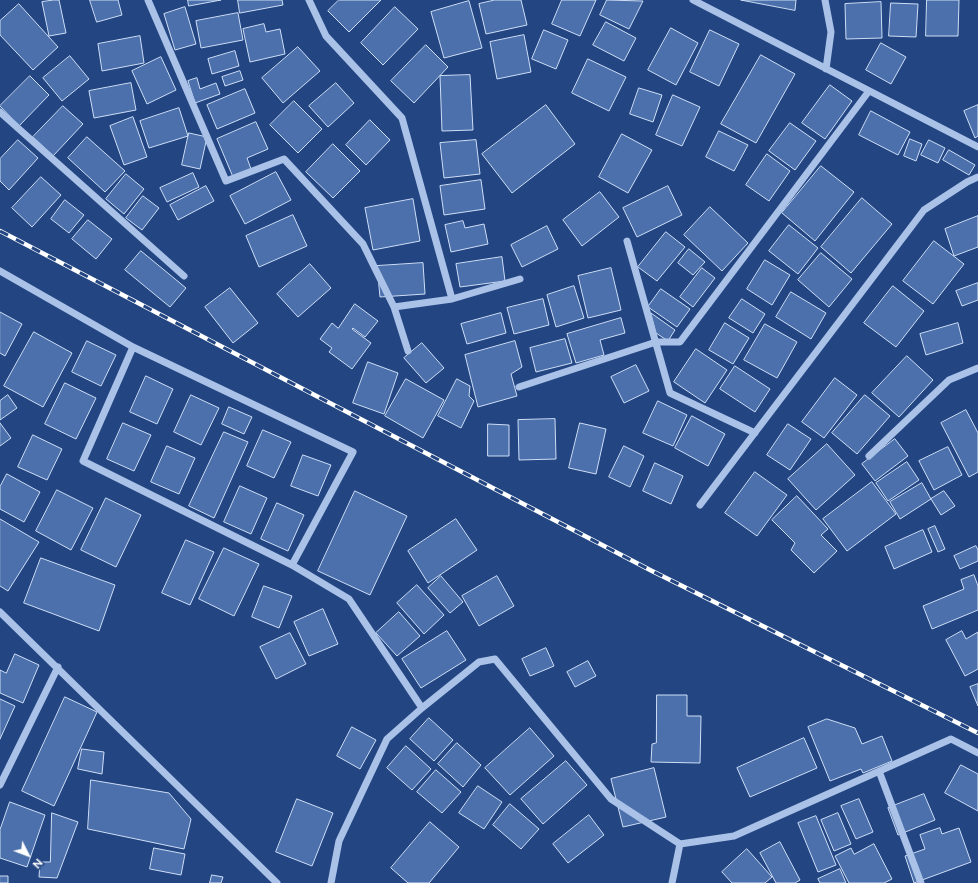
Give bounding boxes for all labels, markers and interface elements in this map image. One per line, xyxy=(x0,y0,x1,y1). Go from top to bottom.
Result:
north arrow xyxy=(8,835,48,875)
text: N xyxy=(30,856,45,871)

